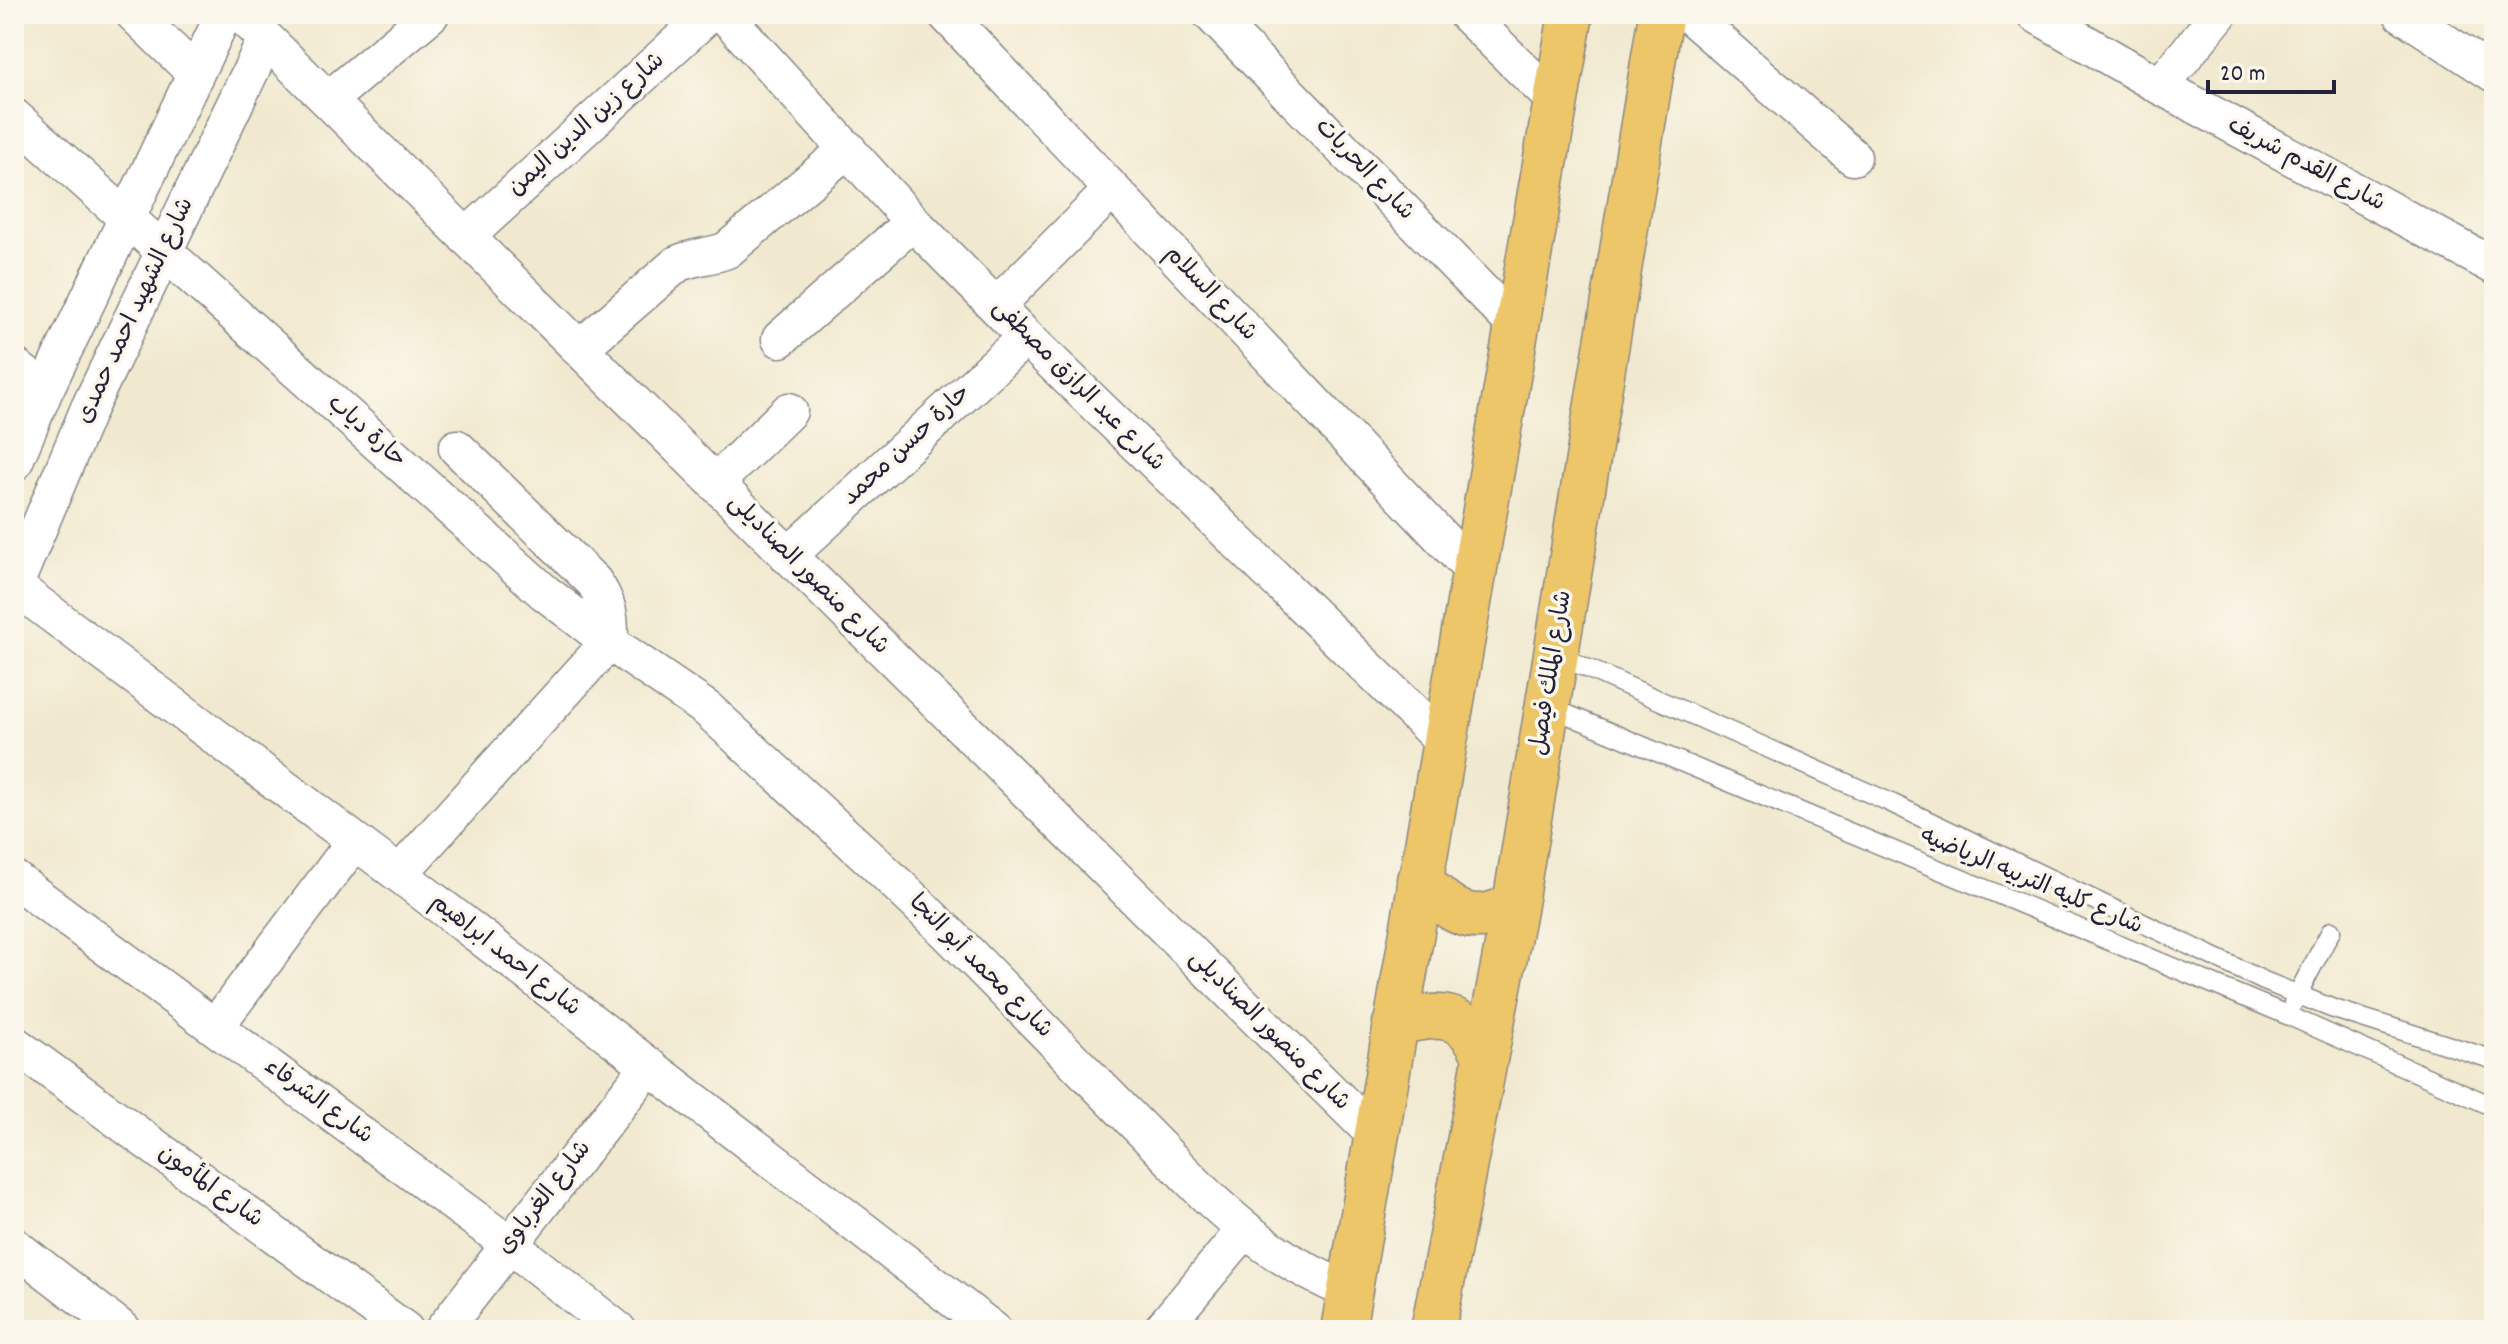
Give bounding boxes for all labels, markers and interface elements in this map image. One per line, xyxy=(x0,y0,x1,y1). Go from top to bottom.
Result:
scale bar xyxy=(2208,44,2334,94)
street label: شارع زين الدين اليمن xyxy=(501,45,673,205)
text: 20 m xyxy=(2220,58,2266,92)
street label: شارع القدم شريف xyxy=(2221,109,2391,221)
street label: شارع الحريات xyxy=(1306,111,1422,229)
street label: شارع الشهيد احمد حمدى xyxy=(69,192,203,430)
street label: شارع السلام xyxy=(1155,238,1265,350)
street label: شارع عبد الرازق مصطفى xyxy=(984,292,1172,480)
street label: حارة حسن محمد xyxy=(835,377,979,515)
street label: حارة دياب xyxy=(319,387,413,477)
street label: شارع منصور الصناديلى xyxy=(720,487,896,663)
street label: شارع الملك فيصل xyxy=(1522,588,1582,758)
street label: شارع كليه التربيه الرياضيه xyxy=(1914,820,2148,944)
street label: شارع احمد ابراهيم xyxy=(422,886,588,1026)
street label: شارع محمد أبو النجا xyxy=(900,886,1061,1047)
street label: شارع منصور الصناديلى xyxy=(1181,943,1357,1119)
street label: شارع الشرفاء xyxy=(256,1051,380,1153)
street label: شارع الغرباوى xyxy=(490,1134,600,1262)
street label: شارع المأمون xyxy=(150,1137,270,1237)

